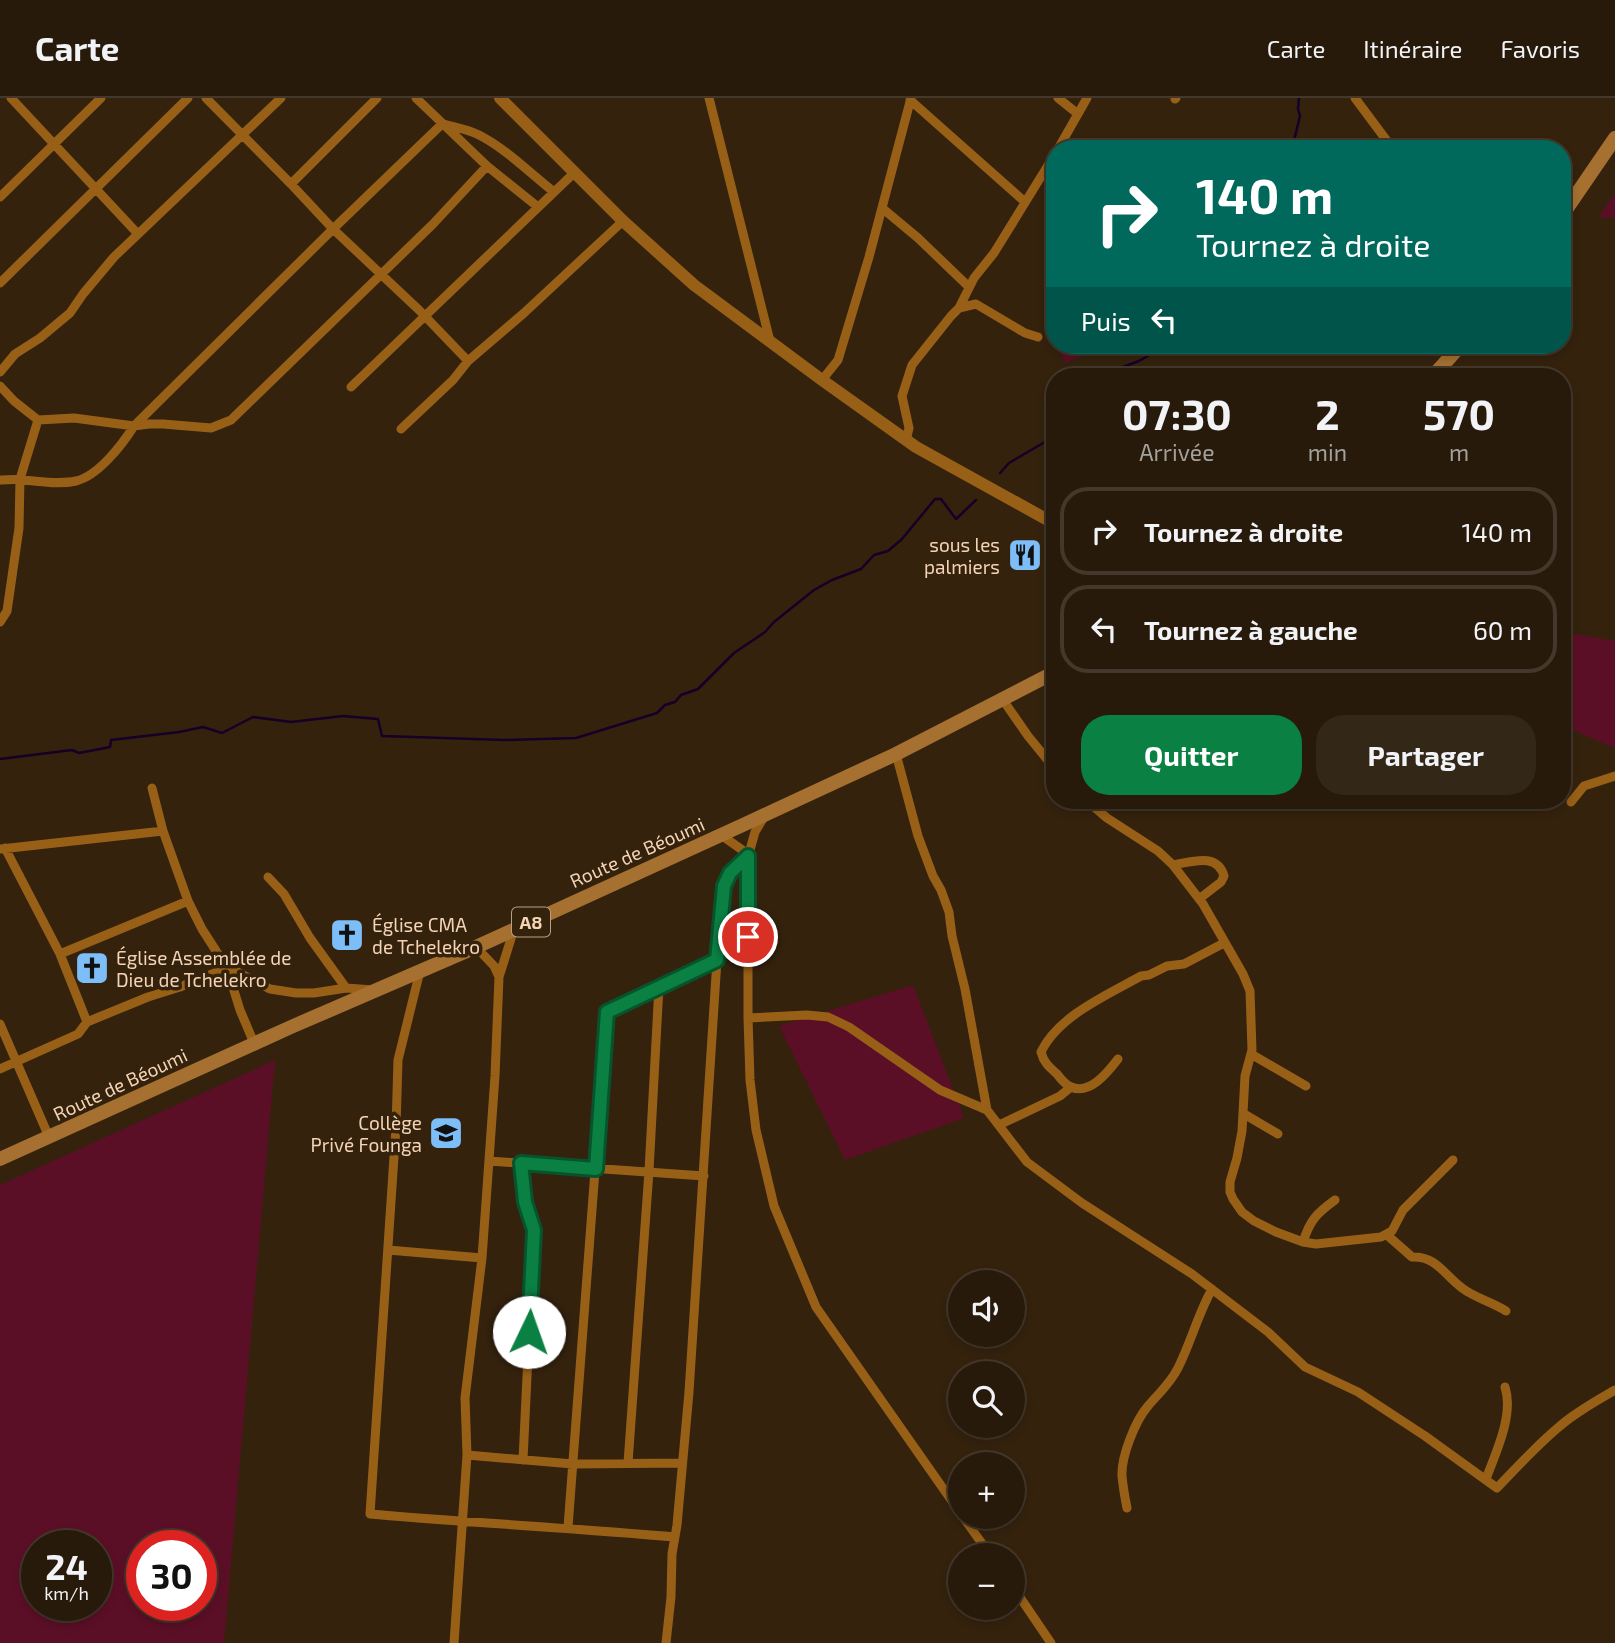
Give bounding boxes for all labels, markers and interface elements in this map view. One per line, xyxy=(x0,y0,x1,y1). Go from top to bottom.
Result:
text: Carte xyxy=(35,28,119,68)
text: Carte xyxy=(1267,34,1325,63)
text: Itinéraire xyxy=(1363,34,1462,63)
text: Favoris xyxy=(1500,34,1580,63)
text: 140 m xyxy=(1196,165,1333,224)
icon: right xyxy=(1081,168,1172,259)
text: Tournez à droite xyxy=(1196,225,1430,263)
icon: left xyxy=(1145,301,1183,339)
text: Puis xyxy=(1081,305,1131,336)
text: 07:30 xyxy=(1122,388,1232,438)
text: 2 xyxy=(1315,388,1340,438)
text: 570 xyxy=(1423,388,1495,438)
text: Arrivée xyxy=(1139,438,1215,466)
text: min xyxy=(1308,438,1347,466)
text: m xyxy=(1449,438,1469,466)
icon: right xyxy=(1085,512,1123,550)
text: Tournez à droite xyxy=(1144,516,1343,547)
text: 140 m xyxy=(1461,516,1532,547)
place label: sous les palmiers xyxy=(924,533,1000,578)
restaurant icon: sous les palmiers xyxy=(1006,536,1044,574)
icon: left xyxy=(1085,610,1123,648)
text: Tournez à gauche xyxy=(1144,614,1358,645)
text: 60 m xyxy=(1473,614,1532,645)
button: Quitter xyxy=(1081,715,1302,795)
button: Partager xyxy=(1316,715,1536,795)
street label: Route de Béoumi xyxy=(566,812,708,892)
pin xyxy=(718,907,778,967)
road number: A8 xyxy=(512,908,550,936)
place label: Église CMA de Tchelekro xyxy=(372,913,480,958)
church icon: Église CMA de Tchelekro xyxy=(328,916,366,954)
icon: arrive xyxy=(729,918,767,956)
place label: Église Assemblée de Dieu de Tchelekro xyxy=(116,946,291,991)
church icon: Église Assemblée de Dieu de Tchelekro xyxy=(73,949,111,987)
street label: Route de Béoumi xyxy=(49,1043,191,1125)
place label: Collège Privé Founga xyxy=(311,1111,422,1156)
school or university icon: Collège Privé Founga xyxy=(427,1114,465,1152)
map controls xyxy=(948,1270,1025,1620)
button: sound xyxy=(948,1270,1025,1347)
position arrow xyxy=(492,1295,566,1369)
button: search xyxy=(948,1361,1025,1438)
button: + xyxy=(948,1452,1025,1529)
speed limit sign: 30 xyxy=(126,1530,217,1621)
button: − xyxy=(948,1543,1025,1620)
text: 24 xyxy=(45,1545,88,1587)
text: km/h xyxy=(44,1582,89,1604)

